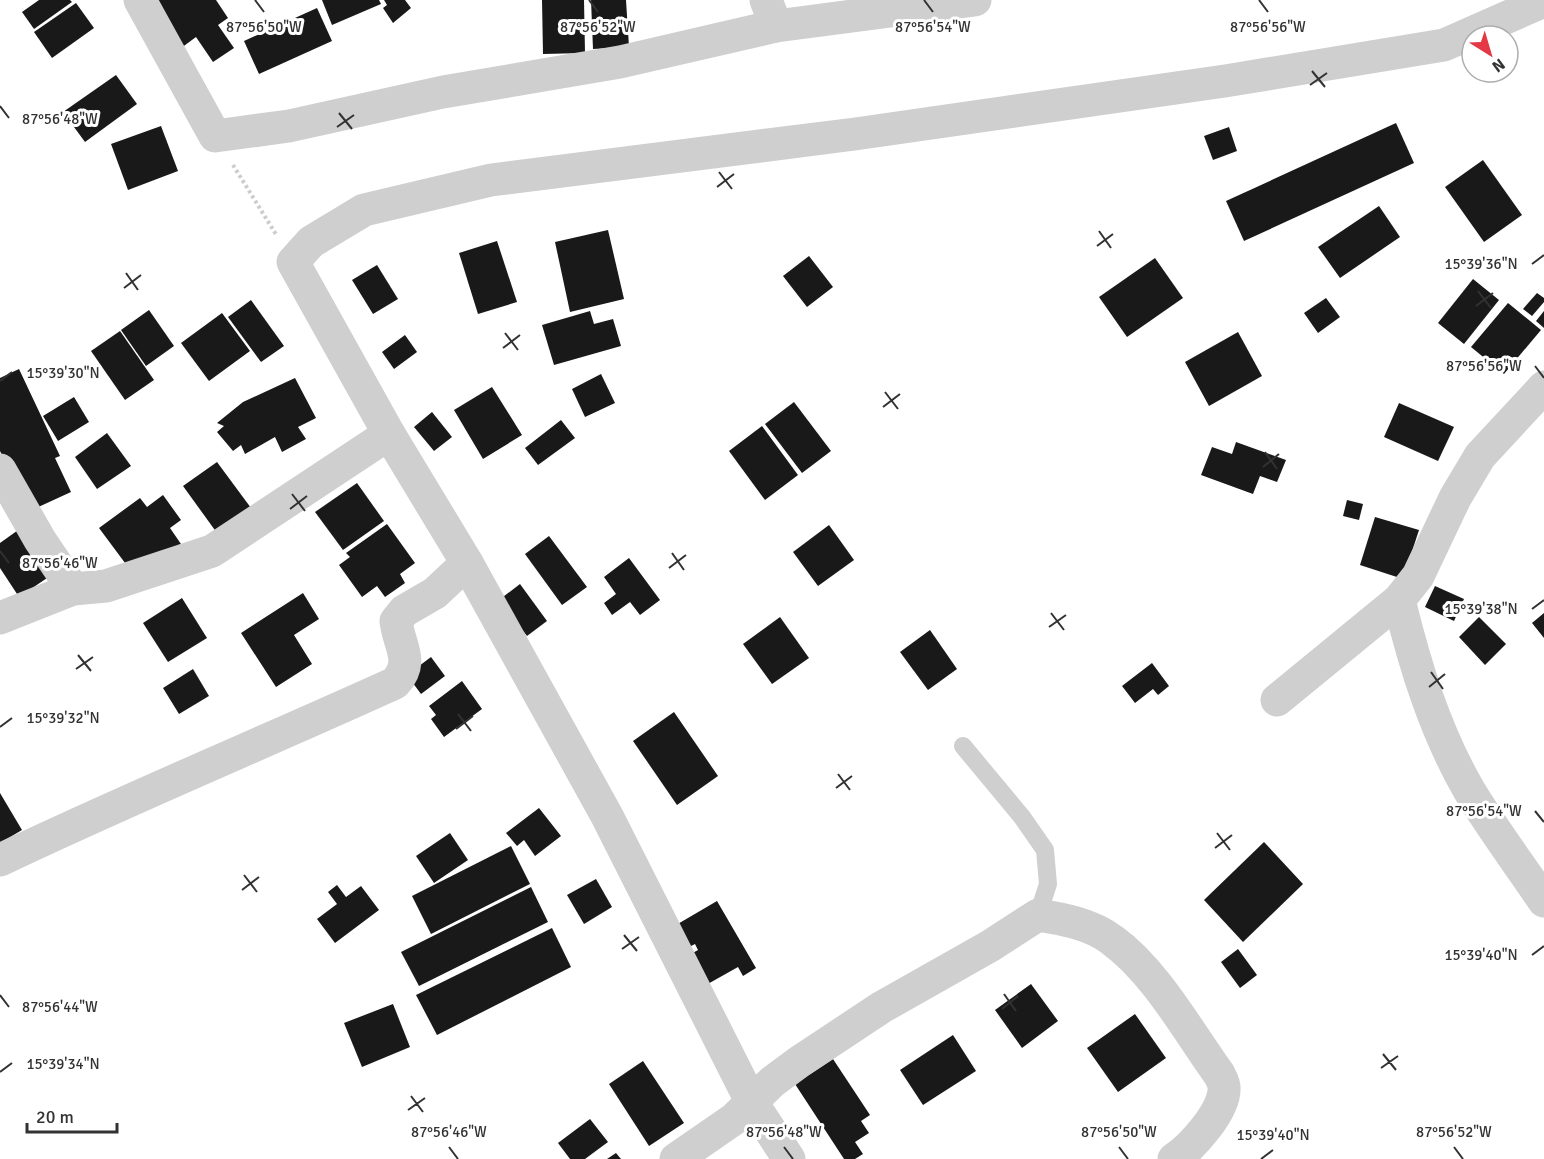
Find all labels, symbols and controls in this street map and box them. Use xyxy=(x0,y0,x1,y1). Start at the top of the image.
text: 87°56'50"W xyxy=(226,18,302,36)
text: 87°56'52"W xyxy=(560,18,636,36)
text: 87°56'54"W xyxy=(895,18,971,36)
text: 87°56'56"W xyxy=(1230,18,1306,36)
north arrow xyxy=(1460,24,1520,84)
text: N xyxy=(1488,54,1509,77)
text: 87°56'48"W xyxy=(22,110,98,128)
text: 15°39'36"N xyxy=(1444,255,1518,273)
text: 87°56'56"W xyxy=(1446,357,1522,375)
text: 15°39'30"N xyxy=(26,364,100,382)
text: 87°56'46"W xyxy=(22,554,98,572)
text: 15°39'38"N xyxy=(1444,600,1518,618)
text: 15°39'32"N xyxy=(26,709,100,727)
text: 87°56'54"W xyxy=(1446,802,1522,820)
text: 15°39'40"N xyxy=(1444,946,1518,964)
text: 87°56'44"W xyxy=(22,998,98,1016)
text: 15°39'34"N xyxy=(26,1055,100,1073)
scale bar xyxy=(27,1096,117,1134)
text: 20 m xyxy=(36,1106,74,1128)
text: 87°56'46"W xyxy=(411,1123,487,1141)
text: 87°56'48"W xyxy=(746,1123,822,1141)
text: 87°56'50"W xyxy=(1081,1123,1157,1141)
text: 87°56'52"W xyxy=(1416,1123,1492,1141)
text: 15°39'40"N xyxy=(1236,1126,1310,1144)

